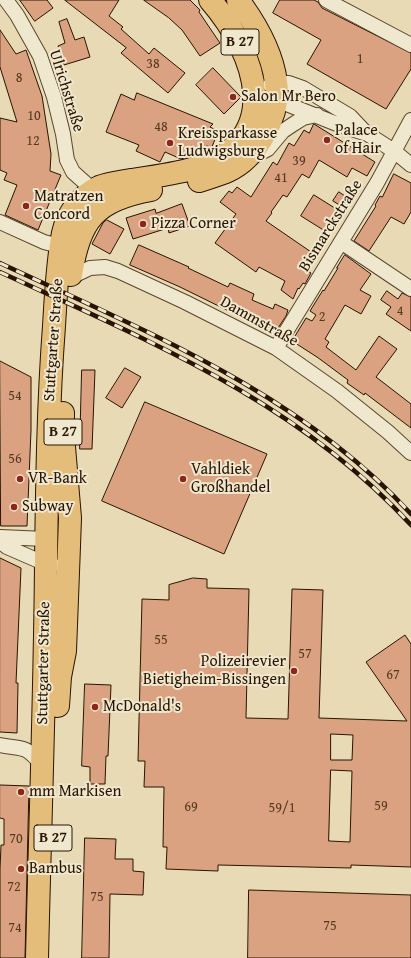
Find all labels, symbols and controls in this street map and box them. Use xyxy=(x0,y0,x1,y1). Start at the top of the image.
road number: B 27 xyxy=(221,29,259,55)
street label: Ulrichstraße xyxy=(44,48,88,134)
house number: 1 xyxy=(357,51,363,67)
house number: 38 xyxy=(146,56,160,72)
house number: 8 xyxy=(16,70,22,86)
place label: Salon Mr Bero xyxy=(241,87,336,107)
marker: Salon Mr Bero xyxy=(228,92,238,102)
house number: 10 xyxy=(27,108,41,124)
house number: 48 xyxy=(154,119,168,135)
place label: Palace of Hair xyxy=(335,121,381,159)
place label: Kreissparkasse Ludwigsburg xyxy=(178,124,277,162)
house number: 12 xyxy=(26,133,40,149)
marker: Palace of Hair xyxy=(322,135,332,145)
marker: Kreissparkasse Ludwigsburg xyxy=(165,138,175,148)
house number: 39 xyxy=(292,153,306,169)
house number: 41 xyxy=(274,170,288,186)
street label: Bismarckstraße xyxy=(295,176,367,276)
place label: Matratzen Concord xyxy=(34,187,103,225)
marker: Matratzen Concord xyxy=(21,201,31,211)
place label: Pizza Corner xyxy=(151,214,236,234)
marker: Pizza Corner xyxy=(138,219,148,229)
street label: Stuttgarter Straße xyxy=(40,278,68,402)
street label: Dammstraße xyxy=(217,293,301,351)
house number: 4 xyxy=(397,303,403,319)
house number: 2 xyxy=(319,309,325,325)
house number: 54 xyxy=(8,388,22,404)
road number: B 27 xyxy=(44,419,82,445)
house number: 56 xyxy=(8,451,22,467)
place label: Vahldiek Großhandel xyxy=(191,460,270,498)
place label: VR-Bank xyxy=(28,469,87,489)
marker: VR-Bank xyxy=(15,474,25,484)
marker: Vahldiek Großhandel xyxy=(178,474,188,484)
place label: Subway xyxy=(22,497,73,517)
marker: Subway xyxy=(9,502,19,512)
street label: Stuttgarter Straße xyxy=(33,601,55,725)
house number: 55 xyxy=(154,632,168,648)
house number: 57 xyxy=(298,646,312,662)
place label: Polizeirevier Bietigheim-Bissingen xyxy=(143,652,286,690)
marker: Polizeirevier Bietigheim-Bissingen xyxy=(289,666,299,676)
house number: 67 xyxy=(386,667,400,683)
place label: McDonald's xyxy=(103,697,181,717)
marker: McDonald's xyxy=(90,702,100,712)
place label: mm Markisen xyxy=(29,782,121,802)
marker: mm Markisen xyxy=(16,787,26,797)
house number: 59 xyxy=(374,798,388,814)
house number: 69 xyxy=(184,799,198,815)
house number: 59/1 xyxy=(269,800,295,816)
road number: B 27 xyxy=(34,825,72,851)
house number: 70 xyxy=(9,831,23,847)
place label: Bambus xyxy=(29,859,82,879)
marker: Bambus xyxy=(16,864,26,874)
house number: 72 xyxy=(7,879,21,895)
house number: 75 xyxy=(90,889,104,905)
house number: 75 xyxy=(323,918,337,934)
house number: 74 xyxy=(8,920,22,936)

